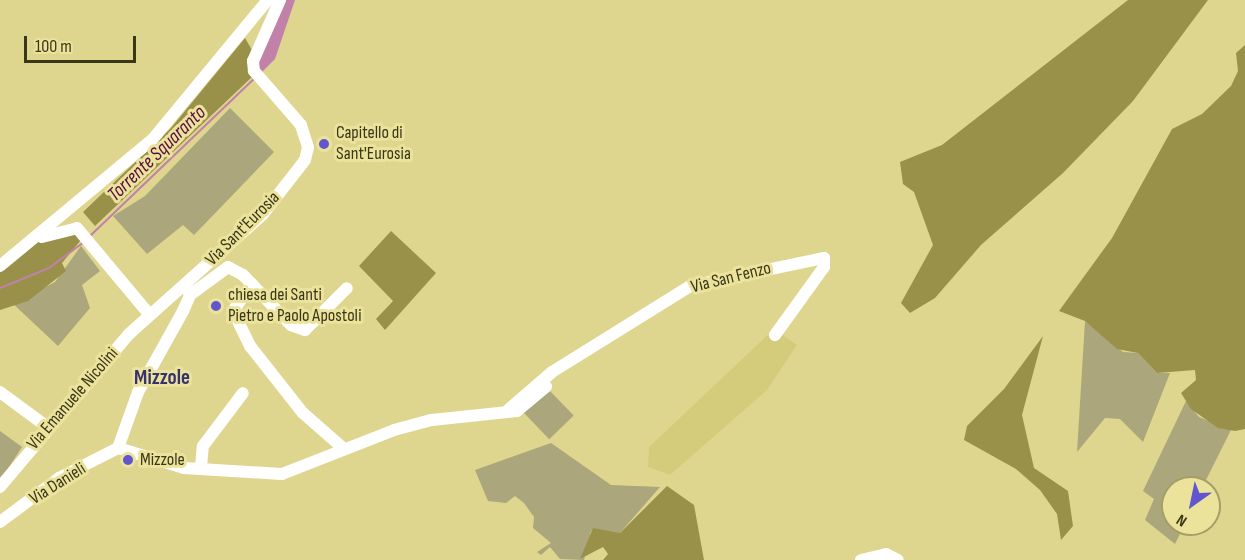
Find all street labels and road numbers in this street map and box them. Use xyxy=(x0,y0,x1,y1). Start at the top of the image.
street label: Via Sant'Eurosia xyxy=(201,187,285,271)
street label: Via San Fenzo xyxy=(689,258,773,298)
street label: Via Emanuele Nicolini xyxy=(23,343,123,455)
street label: Via Danieli xyxy=(26,458,90,510)

